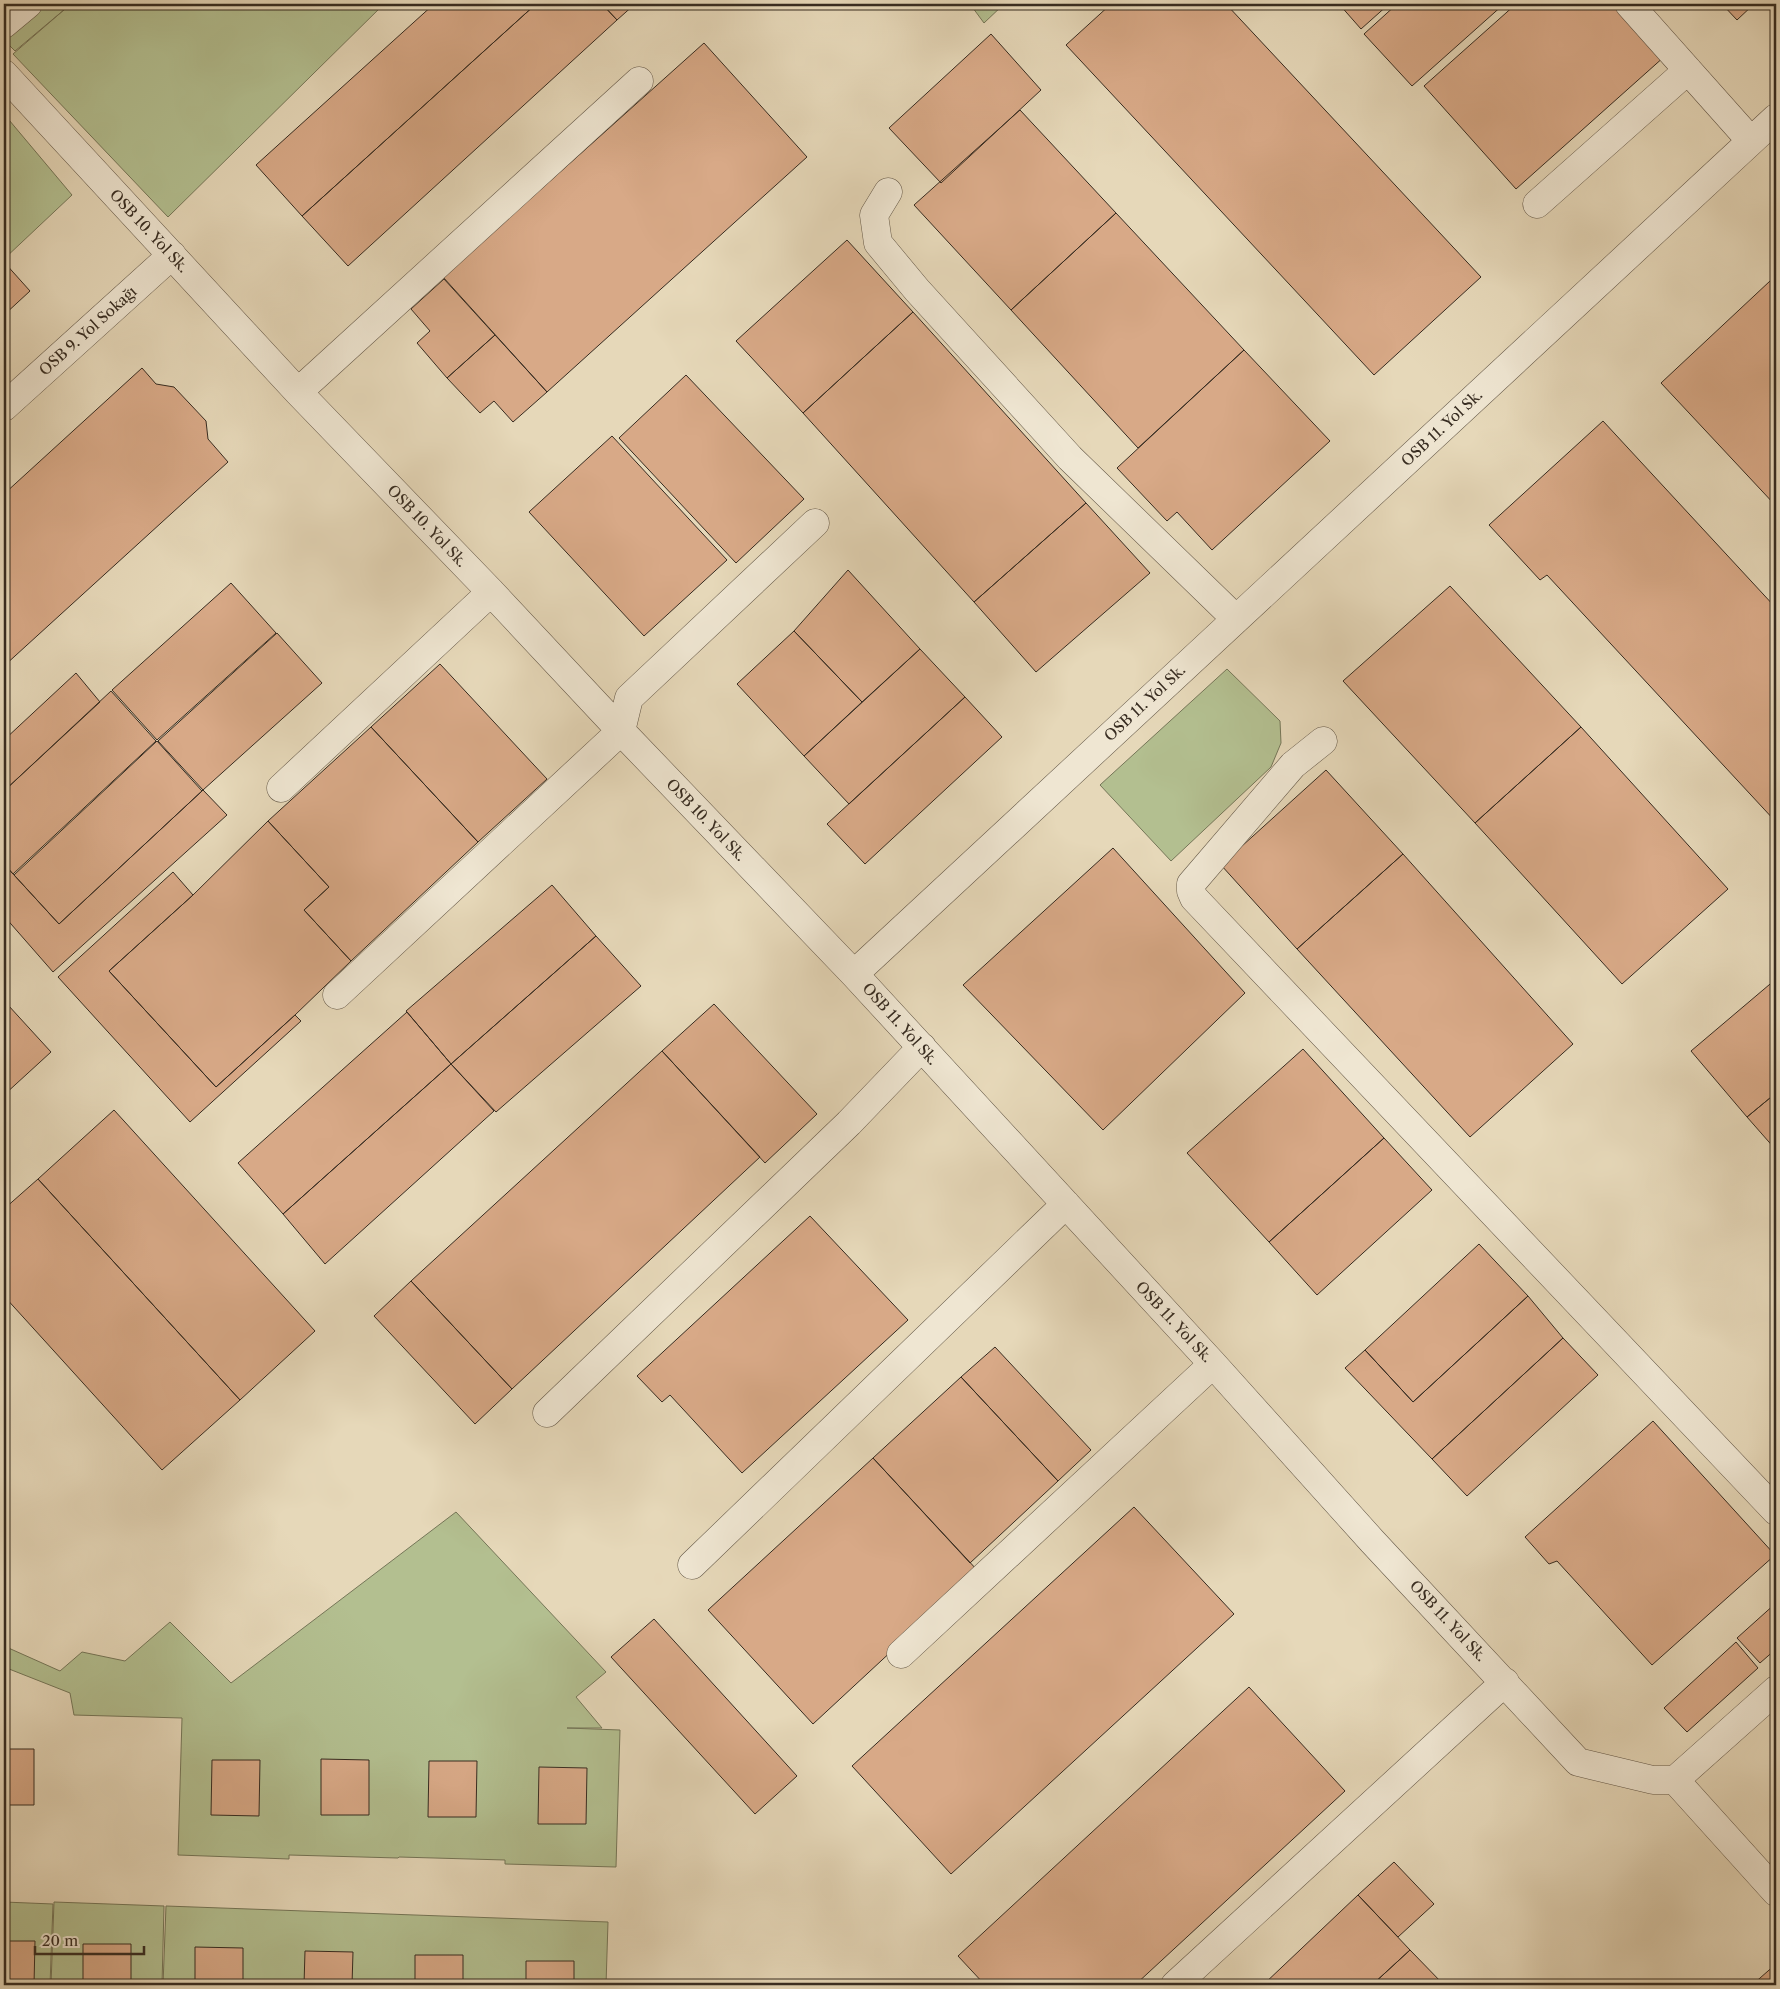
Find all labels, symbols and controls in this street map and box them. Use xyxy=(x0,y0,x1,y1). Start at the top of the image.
street label: OSB 10. Yol Sk. xyxy=(106,185,193,276)
street label: OSB 9. Yol Sokağı xyxy=(35,282,141,379)
street label: OSB 11. Yol Sk. xyxy=(1397,385,1486,470)
street label: OSB 10. Yol Sk. xyxy=(383,481,471,571)
street label: OSB 11. Yol Sk. xyxy=(1100,660,1189,745)
street label: OSB 10. Yol Sk. xyxy=(662,775,750,865)
street label: OSB 11. Yol Sk. xyxy=(858,979,942,1069)
street label: OSB 11. Yol Sk. xyxy=(1132,1277,1217,1366)
street label: OSB 11. Yol Sk. xyxy=(1406,1576,1491,1665)
scale bar xyxy=(35,1924,144,1956)
text: 20 m xyxy=(42,1931,78,1950)

